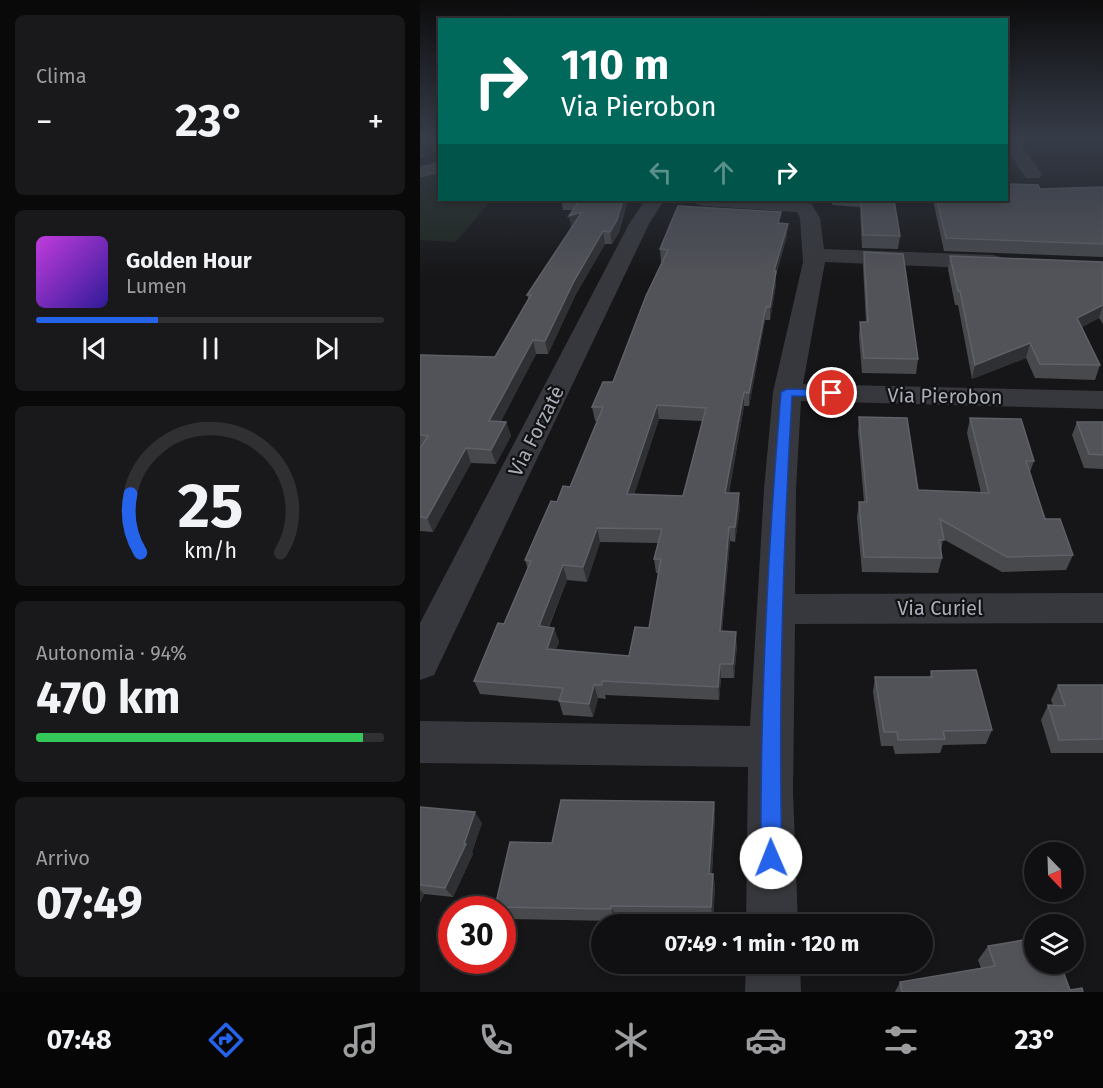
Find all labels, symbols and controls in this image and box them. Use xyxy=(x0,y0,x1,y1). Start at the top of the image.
text: 110 m xyxy=(561,40,669,90)
icon: right xyxy=(462,42,540,120)
text: Clima xyxy=(36,64,87,88)
text: Via Pierobon xyxy=(561,91,717,123)
text: 23° xyxy=(175,94,245,148)
text: − xyxy=(36,102,53,142)
text: + xyxy=(368,102,384,142)
icon: left xyxy=(644,156,677,189)
icon: ahead xyxy=(707,156,740,189)
icon: right xyxy=(770,156,803,189)
text: Golden Hour xyxy=(126,247,252,274)
text: Lumen xyxy=(126,274,187,298)
icon: previous xyxy=(78,332,111,365)
icon: pause xyxy=(194,332,227,365)
icon: next xyxy=(310,332,343,365)
pin xyxy=(806,367,857,418)
icon: arrive xyxy=(815,376,848,409)
street label: Via Forzatè xyxy=(503,382,569,480)
street label: Via Pierobon xyxy=(887,383,1003,409)
text: 25 xyxy=(177,469,243,544)
text: km/h xyxy=(183,538,237,564)
street label: Via Curiel xyxy=(897,596,983,620)
text: Autonomia · 94% xyxy=(36,641,187,665)
text: 470 km xyxy=(36,671,181,725)
position arrow xyxy=(739,826,803,890)
north arrow xyxy=(1024,842,1084,902)
map controls xyxy=(1024,842,1084,974)
text: Arrivo xyxy=(36,846,90,870)
text: 07:49 xyxy=(36,876,143,930)
speed limit sign: 30 xyxy=(438,896,516,974)
button: layers xyxy=(1024,914,1084,974)
text: 07:49 · 1 min · 120 m xyxy=(665,930,859,957)
icon: directions xyxy=(205,1019,247,1061)
icon: music xyxy=(340,1019,382,1061)
icon: phone xyxy=(475,1019,517,1061)
icon: climate xyxy=(610,1019,652,1061)
icon: car xyxy=(745,1019,787,1061)
icon: filters xyxy=(880,1019,922,1061)
text: 07:48 xyxy=(46,1024,112,1056)
text: 23° xyxy=(1015,1024,1057,1056)

